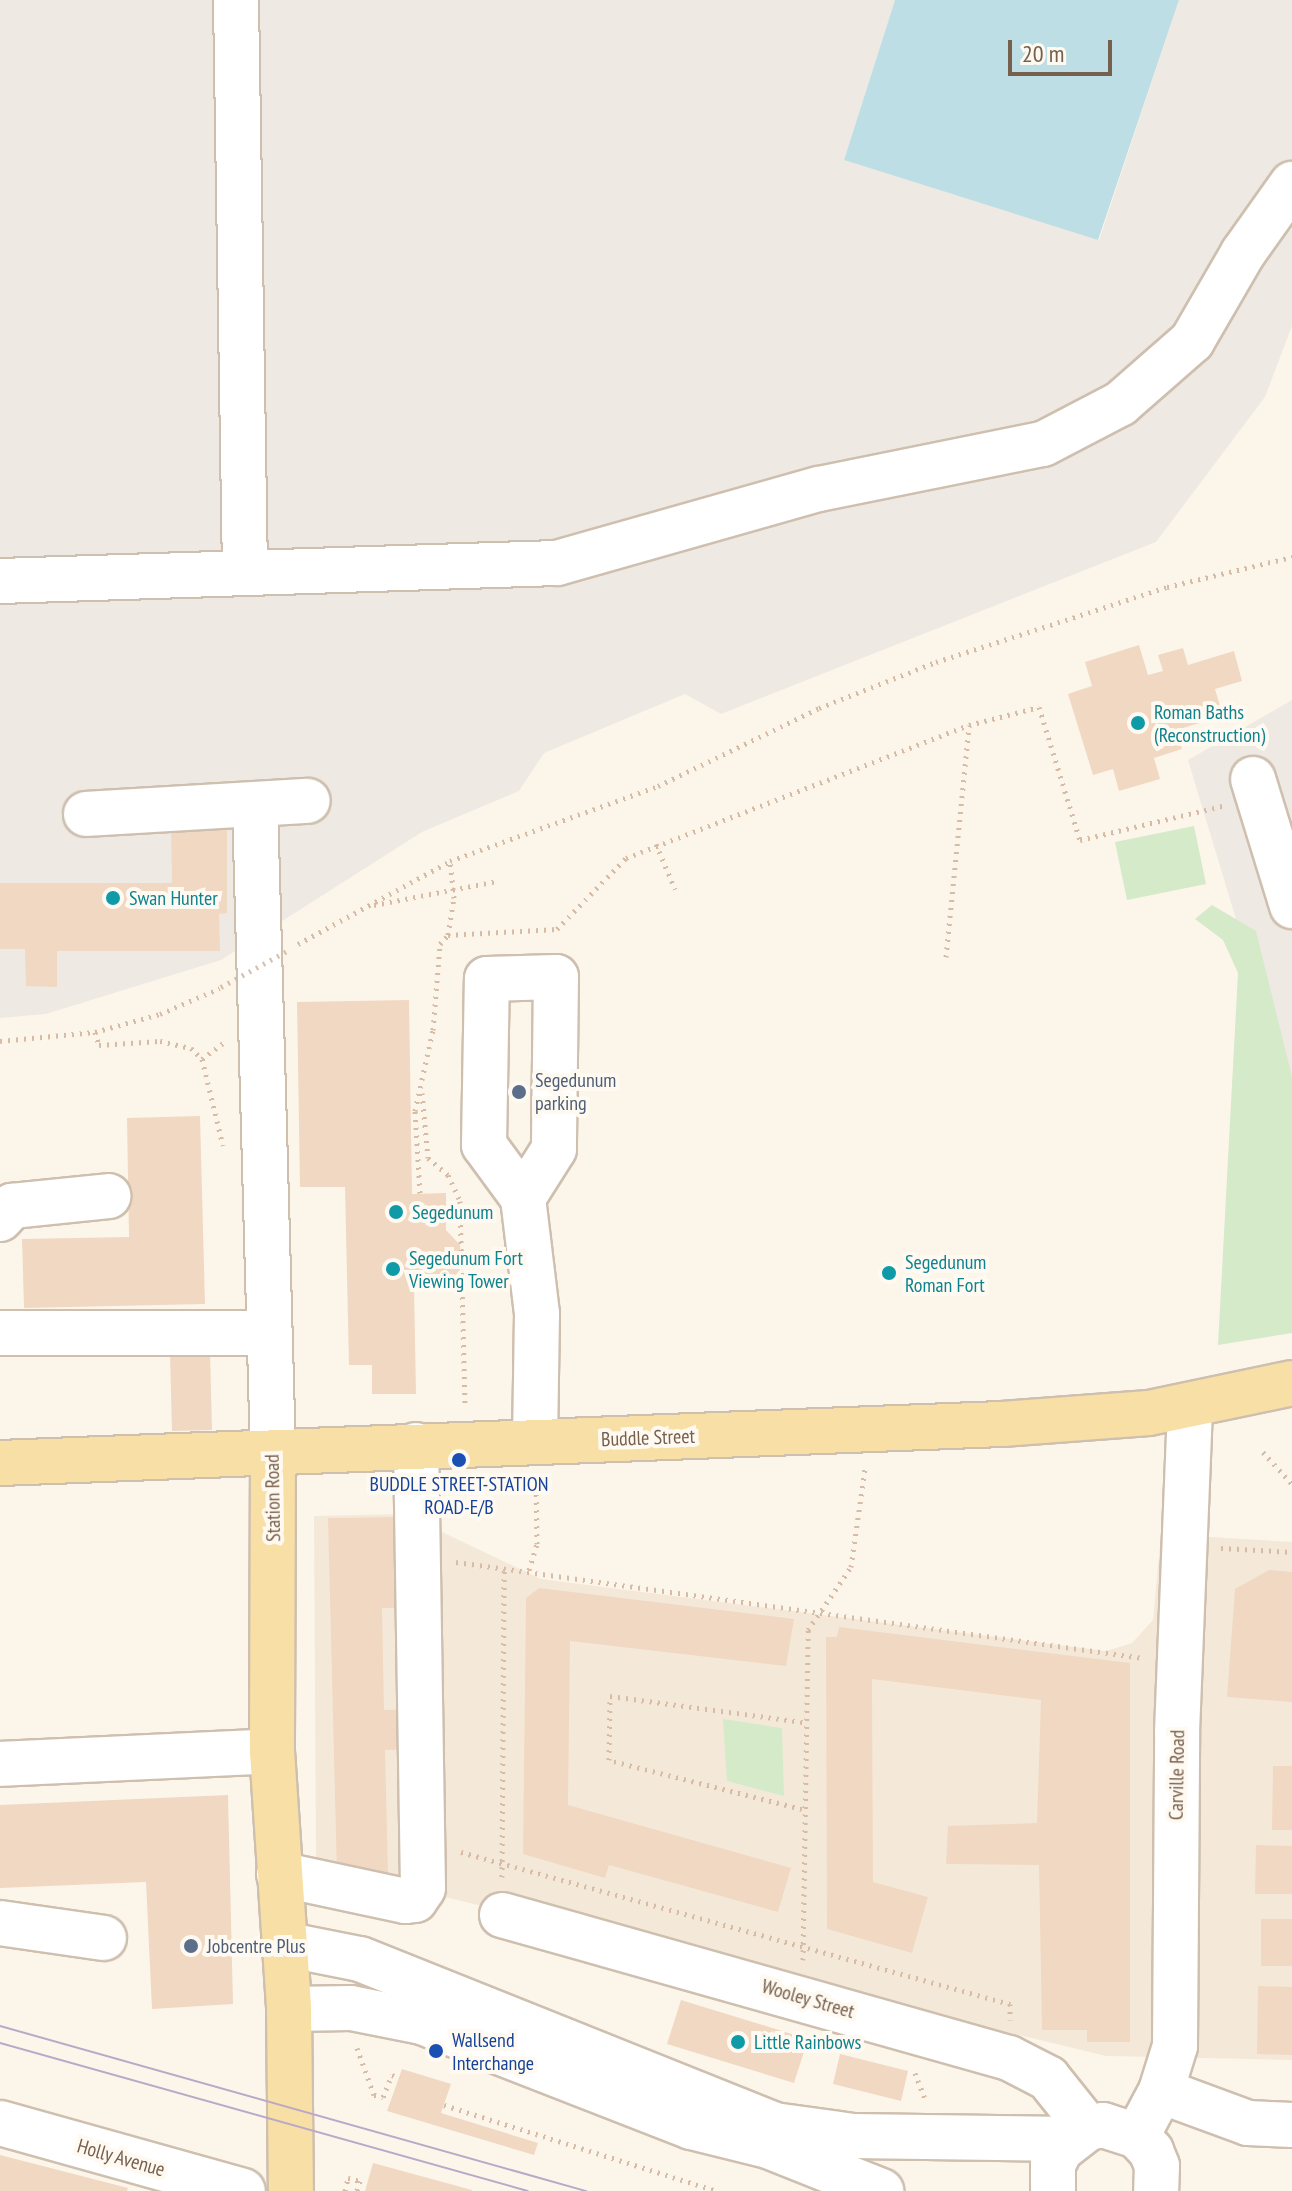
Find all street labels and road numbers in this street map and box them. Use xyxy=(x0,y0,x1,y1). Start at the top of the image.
street label: Buddle Street xyxy=(601,1424,695,1452)
street label: Station Road xyxy=(260,1454,286,1542)
street label: Carville Road xyxy=(1164,1730,1190,1820)
street label: Wooley Street xyxy=(759,1974,857,2024)
street label: Holly Avenue xyxy=(74,2134,168,2182)

